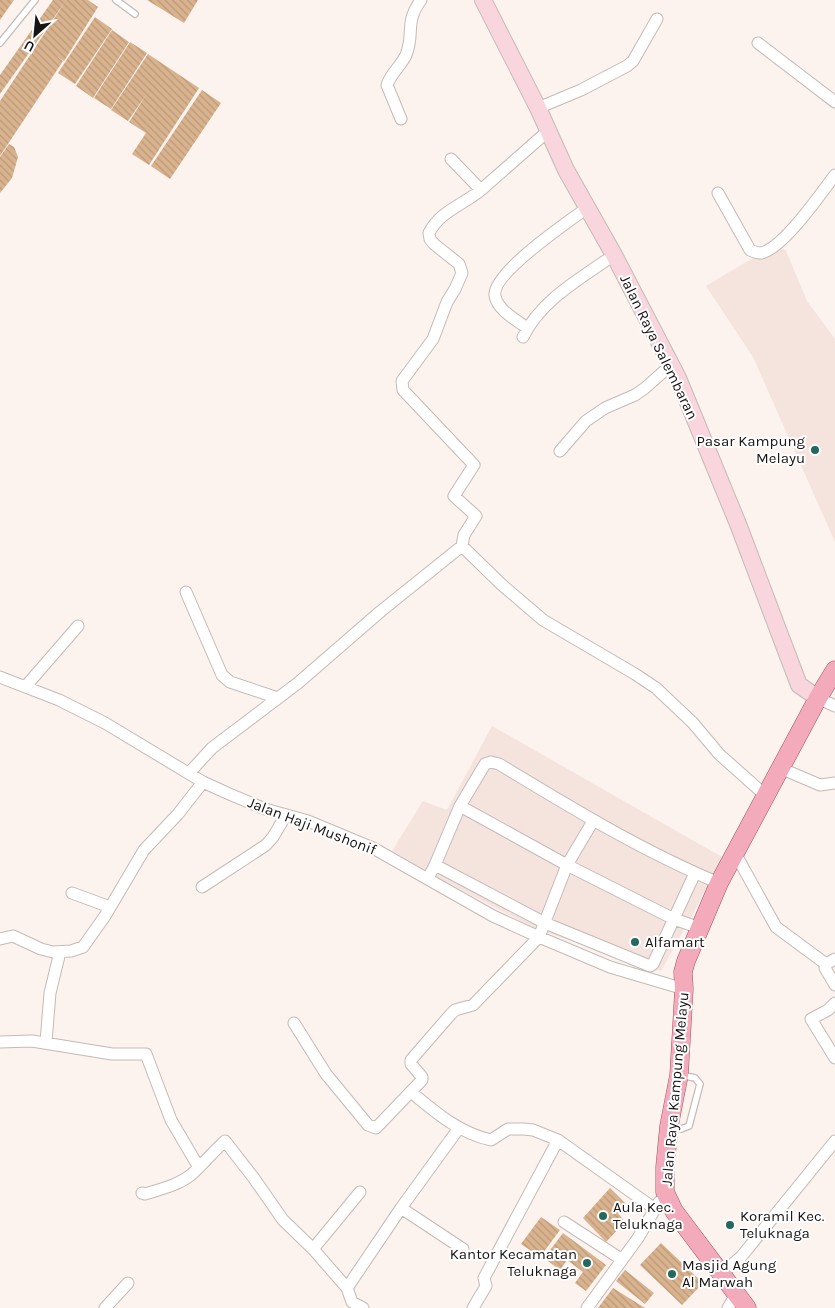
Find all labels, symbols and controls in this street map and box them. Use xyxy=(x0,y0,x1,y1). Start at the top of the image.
north arrow xyxy=(10,10,60,60)
text: U xyxy=(21,36,37,56)
street label: Jalan Raya Salembaran xyxy=(616,272,702,422)
place label: Pasar Kampung Melayu xyxy=(697,432,806,467)
marker: Pasar Kampung Melayu xyxy=(809,444,821,456)
street label: Jalan Haji Mushonif xyxy=(245,793,380,859)
place label: Alfamart xyxy=(645,933,705,951)
marker: Alfamart xyxy=(629,936,641,948)
street label: Jalan Raya Kampung Melayu xyxy=(658,991,692,1187)
place label: Aula Kec. Teluknaga xyxy=(613,1198,683,1233)
place label: Koramil Kec. Teluknaga xyxy=(740,1207,825,1242)
marker: Aula Kec. Teluknaga xyxy=(597,1210,609,1222)
marker: Koramil Kec. Teluknaga xyxy=(724,1219,736,1231)
place label: Kantor Kecamatan Teluknaga xyxy=(450,1245,577,1280)
place label: Masjid Agung Al Marwah xyxy=(682,1256,777,1291)
marker: Kantor Kecamatan Teluknaga xyxy=(581,1257,593,1269)
marker: Masjid Agung Al Marwah xyxy=(666,1268,678,1280)

